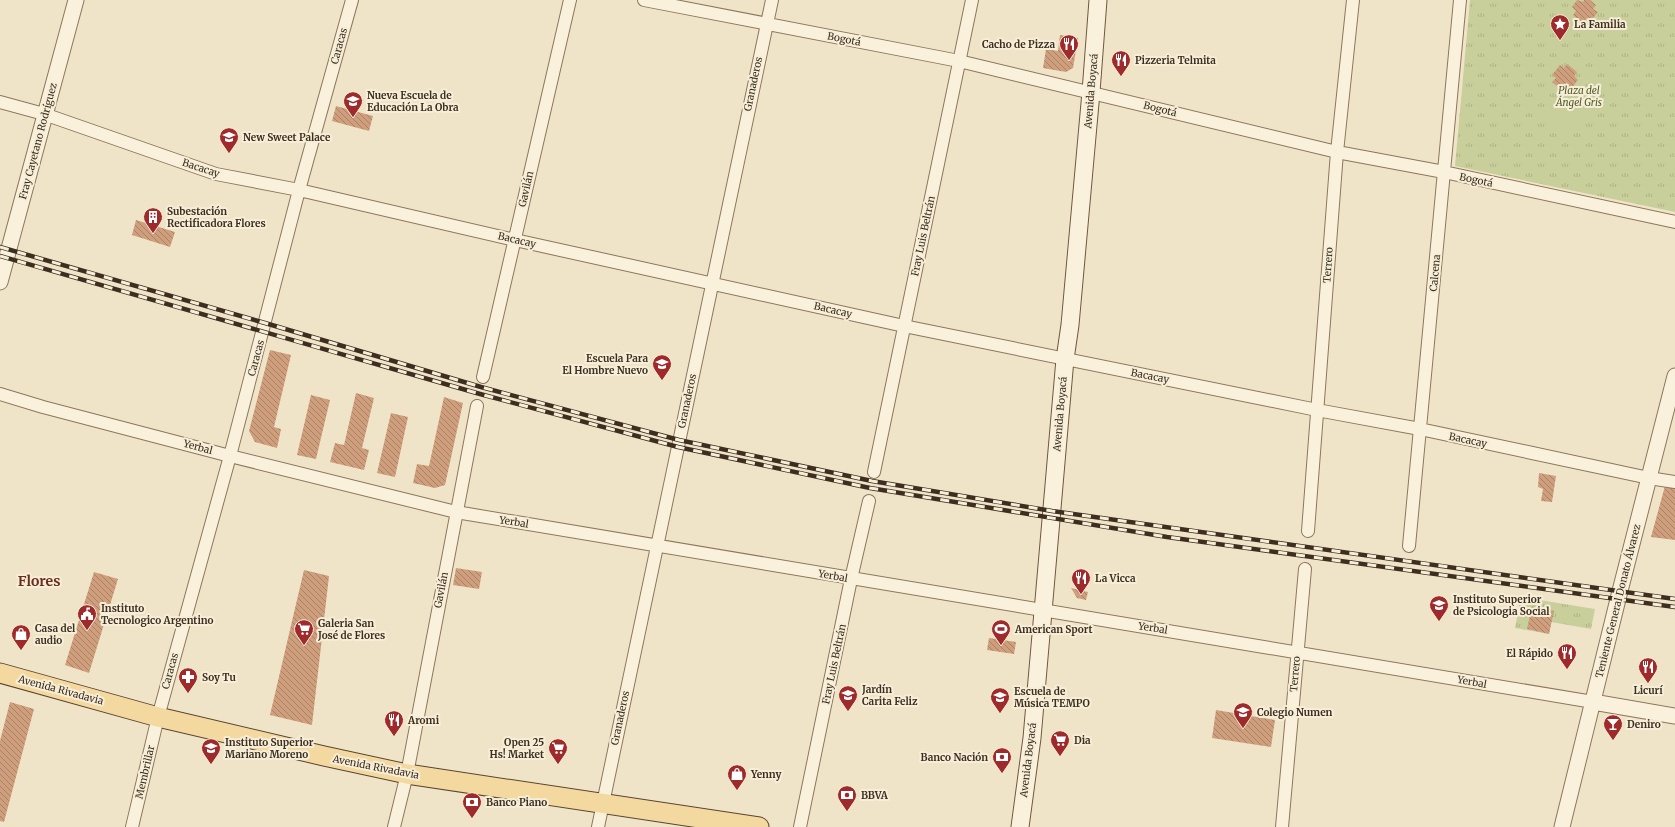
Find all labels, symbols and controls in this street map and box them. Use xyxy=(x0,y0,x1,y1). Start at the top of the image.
place icon: La Familia xyxy=(1549,13,1571,41)
place label: La Familia xyxy=(1574,18,1626,31)
street label: Caracas xyxy=(328,26,350,66)
street label: Bogotá xyxy=(826,29,863,49)
restaurant icon: Cacho de Pizza xyxy=(1058,33,1080,61)
place label: Cacho de Pizza xyxy=(982,38,1055,51)
restaurant icon: Pizzeria Telmita xyxy=(1110,49,1132,77)
street label: Avenida Boyacá xyxy=(1081,52,1101,130)
place label: Pizzeria Telmita xyxy=(1135,54,1216,67)
street label: Granaderos xyxy=(741,56,765,112)
street label: Fray Cayetano Rodríguez xyxy=(16,81,60,201)
park label: Plaza del Ángel Gris xyxy=(1555,84,1602,109)
place label: Nueva Escuela de Educación La Obra xyxy=(367,89,459,114)
school or university icon: Nueva Escuela de Educación La Obra xyxy=(342,90,364,118)
street label: Bogotá xyxy=(1142,99,1179,120)
school or university icon: New Sweet Palace xyxy=(218,126,240,154)
place label: New Sweet Palace xyxy=(243,131,331,144)
street label: Bacacay xyxy=(181,156,222,180)
street label: Gavilán xyxy=(516,169,537,208)
street label: Bogotá xyxy=(1458,170,1495,190)
street label: Fray Luis Beltrán xyxy=(908,194,938,277)
place label: Subestación Rectificadora Flores xyxy=(167,205,266,230)
building icon: Subestación Rectificadora Flores xyxy=(142,206,164,234)
street label: Bacacay xyxy=(497,229,538,251)
street label: Terrero xyxy=(1320,246,1336,283)
street label: Calcena xyxy=(1427,253,1443,292)
street label: Bacacay xyxy=(813,299,854,321)
street label: Caracas xyxy=(245,338,267,378)
place label: Escuela Para El Hombre Nuevo xyxy=(562,352,648,377)
school or university icon: Escuela Para El Hombre Nuevo xyxy=(651,353,673,381)
street label: Bacacay xyxy=(1130,366,1170,386)
street label: Granaderos xyxy=(675,373,699,429)
street label: Avenida Boyacá xyxy=(1050,375,1070,453)
street label: Bacacay xyxy=(1448,430,1489,450)
street label: Yerbal xyxy=(181,437,214,457)
street label: Yerbal xyxy=(497,513,530,531)
street label: Teniente General Donato Álvarez xyxy=(1592,522,1644,679)
street label: Yerbal xyxy=(816,567,849,585)
restaurant icon: La Vicca xyxy=(1070,567,1092,595)
street label: Gavilán xyxy=(431,571,451,609)
district label: Flores xyxy=(18,572,60,590)
place label: La Vicca xyxy=(1095,572,1136,585)
place label: Instituto Superior de Psicologia Social xyxy=(1453,593,1550,618)
school or university icon: Instituto Superior de Psicologia Social xyxy=(1428,594,1450,622)
place label: Instituto Tecnologico Argentino xyxy=(101,602,214,627)
public building icon: Instituto Tecnologico Argentino xyxy=(76,603,98,631)
place label: Galeria San José de Flores xyxy=(317,617,385,642)
supermarket icon: Galeria San José de Flores xyxy=(293,618,315,646)
sports icon: American Sport xyxy=(990,618,1012,646)
street label: Yerbal xyxy=(1136,619,1169,637)
place label: Casa del audio xyxy=(35,622,76,647)
street label: Fray Luis Beltrán xyxy=(819,622,849,705)
shop icon: Casa del audio xyxy=(10,623,32,651)
place label: American Sport xyxy=(1014,623,1092,636)
restaurant icon: El Rápido xyxy=(1556,642,1578,670)
place label: El Rápido xyxy=(1506,647,1553,660)
street label: Caracas xyxy=(159,651,181,691)
street label: Terrero xyxy=(1287,655,1303,692)
restaurant icon: Licurí xyxy=(1637,656,1659,684)
pharmacy icon: Soy Tu xyxy=(177,666,199,694)
place label: Soy Tu xyxy=(202,671,237,684)
street label: Avenida Rivadavia xyxy=(16,672,106,708)
street label: Yerbal xyxy=(1455,673,1488,691)
place label: Jardín Carita Feliz xyxy=(861,683,918,708)
school or university icon: Jardín Carita Feliz xyxy=(837,684,859,712)
place label: Licurí xyxy=(1633,684,1663,697)
place label: Escuela de Música TEMPO xyxy=(1014,685,1090,710)
school or university icon: Escuela de Música TEMPO xyxy=(989,686,1011,714)
street label: Granaderos xyxy=(608,690,632,746)
school or university icon: Colegio Numen xyxy=(1232,701,1254,729)
place label: Colegio Numen xyxy=(1257,706,1333,719)
restaurant icon: Aromi xyxy=(383,709,405,737)
bar icon: Deniro xyxy=(1602,713,1624,741)
place label: Aromi xyxy=(407,714,440,727)
place label: Deniro xyxy=(1627,718,1661,731)
street label: Avenida Boyacá xyxy=(1017,721,1039,799)
supermarket icon: Dia xyxy=(1049,729,1071,757)
place label: Dia xyxy=(1074,734,1091,747)
place label: Instituto Superior Mariano Moreno xyxy=(225,736,314,761)
place label: Open 25 Hs! Market xyxy=(490,736,544,761)
school or university icon: Instituto Superior Mariano Moreno xyxy=(200,737,222,765)
supermarket icon: Open 25 Hs! Market xyxy=(547,737,569,765)
street label: Membrillar xyxy=(133,743,158,800)
bank icon: Banco Nación xyxy=(991,746,1013,774)
place label: Banco Nación xyxy=(920,751,988,764)
street label: Avenida Rivadavia xyxy=(331,752,421,782)
shop icon: Yenny xyxy=(726,763,748,791)
place label: Yenny xyxy=(750,768,781,781)
bank icon: BBVA xyxy=(836,784,858,812)
place label: BBVA xyxy=(861,789,889,802)
bank icon: Banco Piano xyxy=(461,791,483,819)
place label: Banco Piano xyxy=(486,796,547,809)

